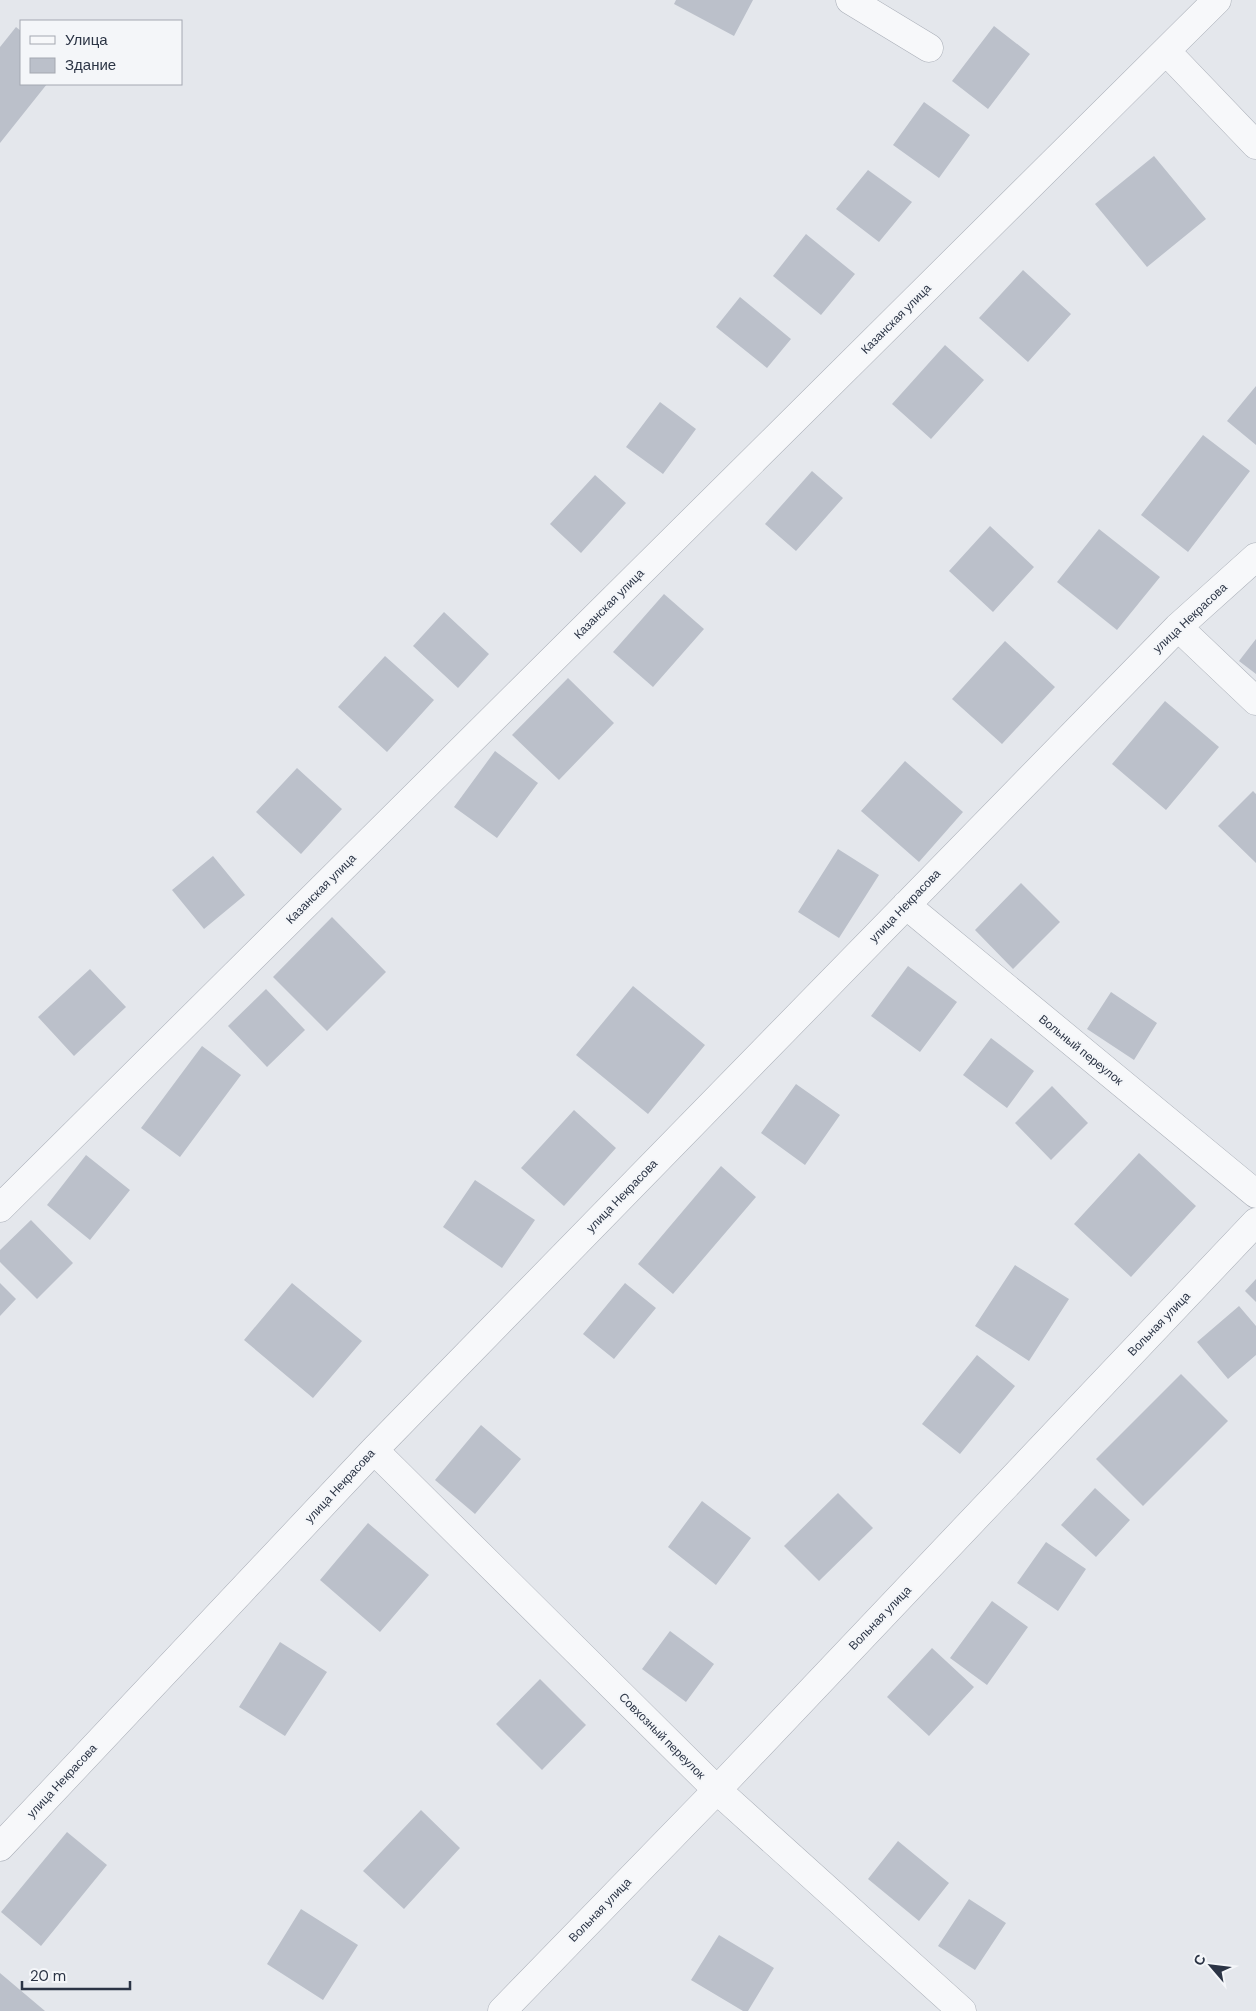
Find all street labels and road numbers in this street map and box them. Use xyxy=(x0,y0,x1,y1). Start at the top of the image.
street label: Казанская улица xyxy=(857,280,935,358)
street label: Казанская улица xyxy=(570,565,648,643)
street label: улица Некрасова xyxy=(1149,579,1231,657)
street label: Казанская улица xyxy=(282,850,360,928)
street label: улица Некрасова xyxy=(866,866,944,946)
street label: Вольный переулок xyxy=(1036,1011,1127,1089)
street label: улица Некрасова xyxy=(583,1156,661,1236)
street label: Вольная улица xyxy=(1124,1288,1194,1360)
street label: улица Некрасова xyxy=(301,1445,379,1527)
street label: Вольная улица xyxy=(845,1582,915,1654)
street label: Совхозный переулок xyxy=(615,1689,709,1783)
street label: улица Некрасова xyxy=(23,1740,101,1822)
street label: Вольная улица xyxy=(565,1874,635,1946)

